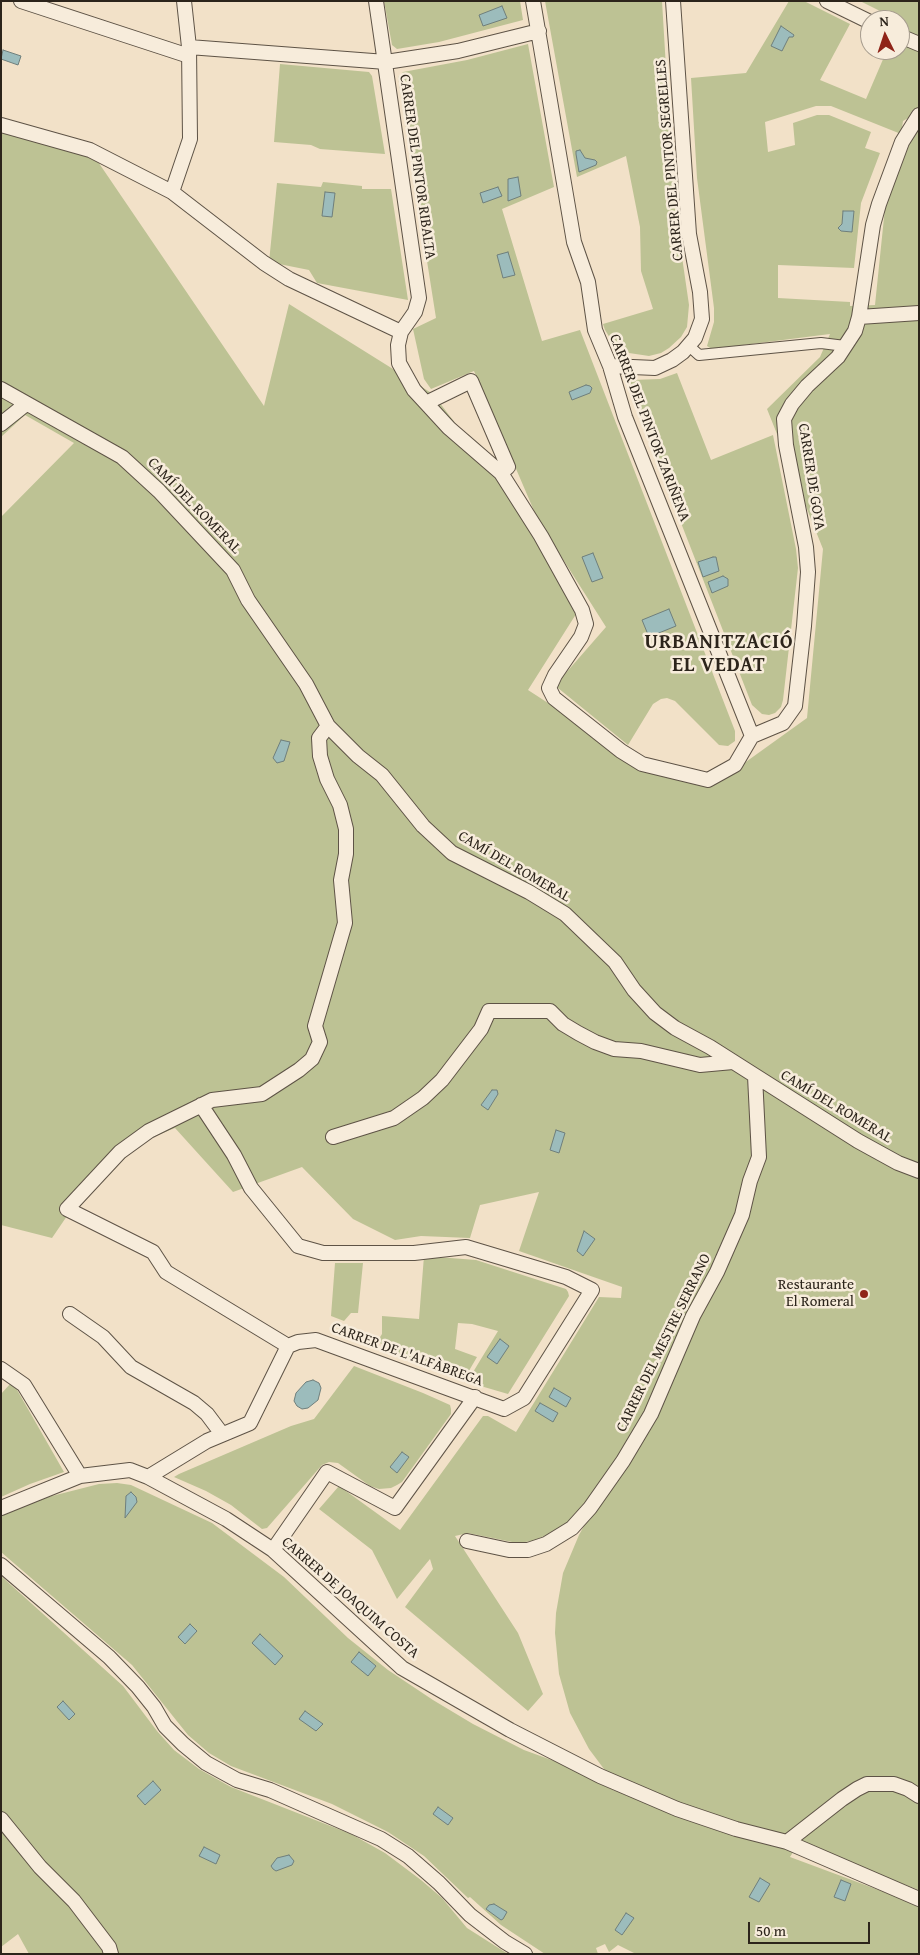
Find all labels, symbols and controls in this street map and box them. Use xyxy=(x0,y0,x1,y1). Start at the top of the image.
north arrow xyxy=(860,10,910,60)
text: N xyxy=(879,11,889,31)
street label: CARRER DEL PINTOR SEGRELLES xyxy=(652,58,688,262)
street label: CARRER DEL PINTOR RIBALTA xyxy=(395,73,439,261)
street label: CARRER DEL PINTOR ZARIÑENA xyxy=(605,332,693,524)
street label: CARRER DE GOYA xyxy=(794,422,828,532)
street label: CAMÍ DEL ROMERAL xyxy=(143,454,245,558)
district label: URBANITZACIÓ EL VEDAT xyxy=(643,631,795,678)
street label: CAMÍ DEL ROMERAL xyxy=(455,827,573,907)
street label: CAMÍ DEL ROMERAL xyxy=(777,1067,895,1147)
street label: CARRER DEL MESTRE SERRANO xyxy=(613,1251,715,1435)
place label: Restaurante El Romeral xyxy=(778,1276,854,1311)
marker: Restaurante El Romeral xyxy=(858,1288,870,1300)
street label: CARRER DE L'ALFÀBREGA xyxy=(329,1319,485,1391)
street label: CARRER DE JOAQUIM COSTA xyxy=(278,1533,422,1663)
scale bar xyxy=(750,1912,872,1944)
text: 50 m xyxy=(756,1920,786,1941)

